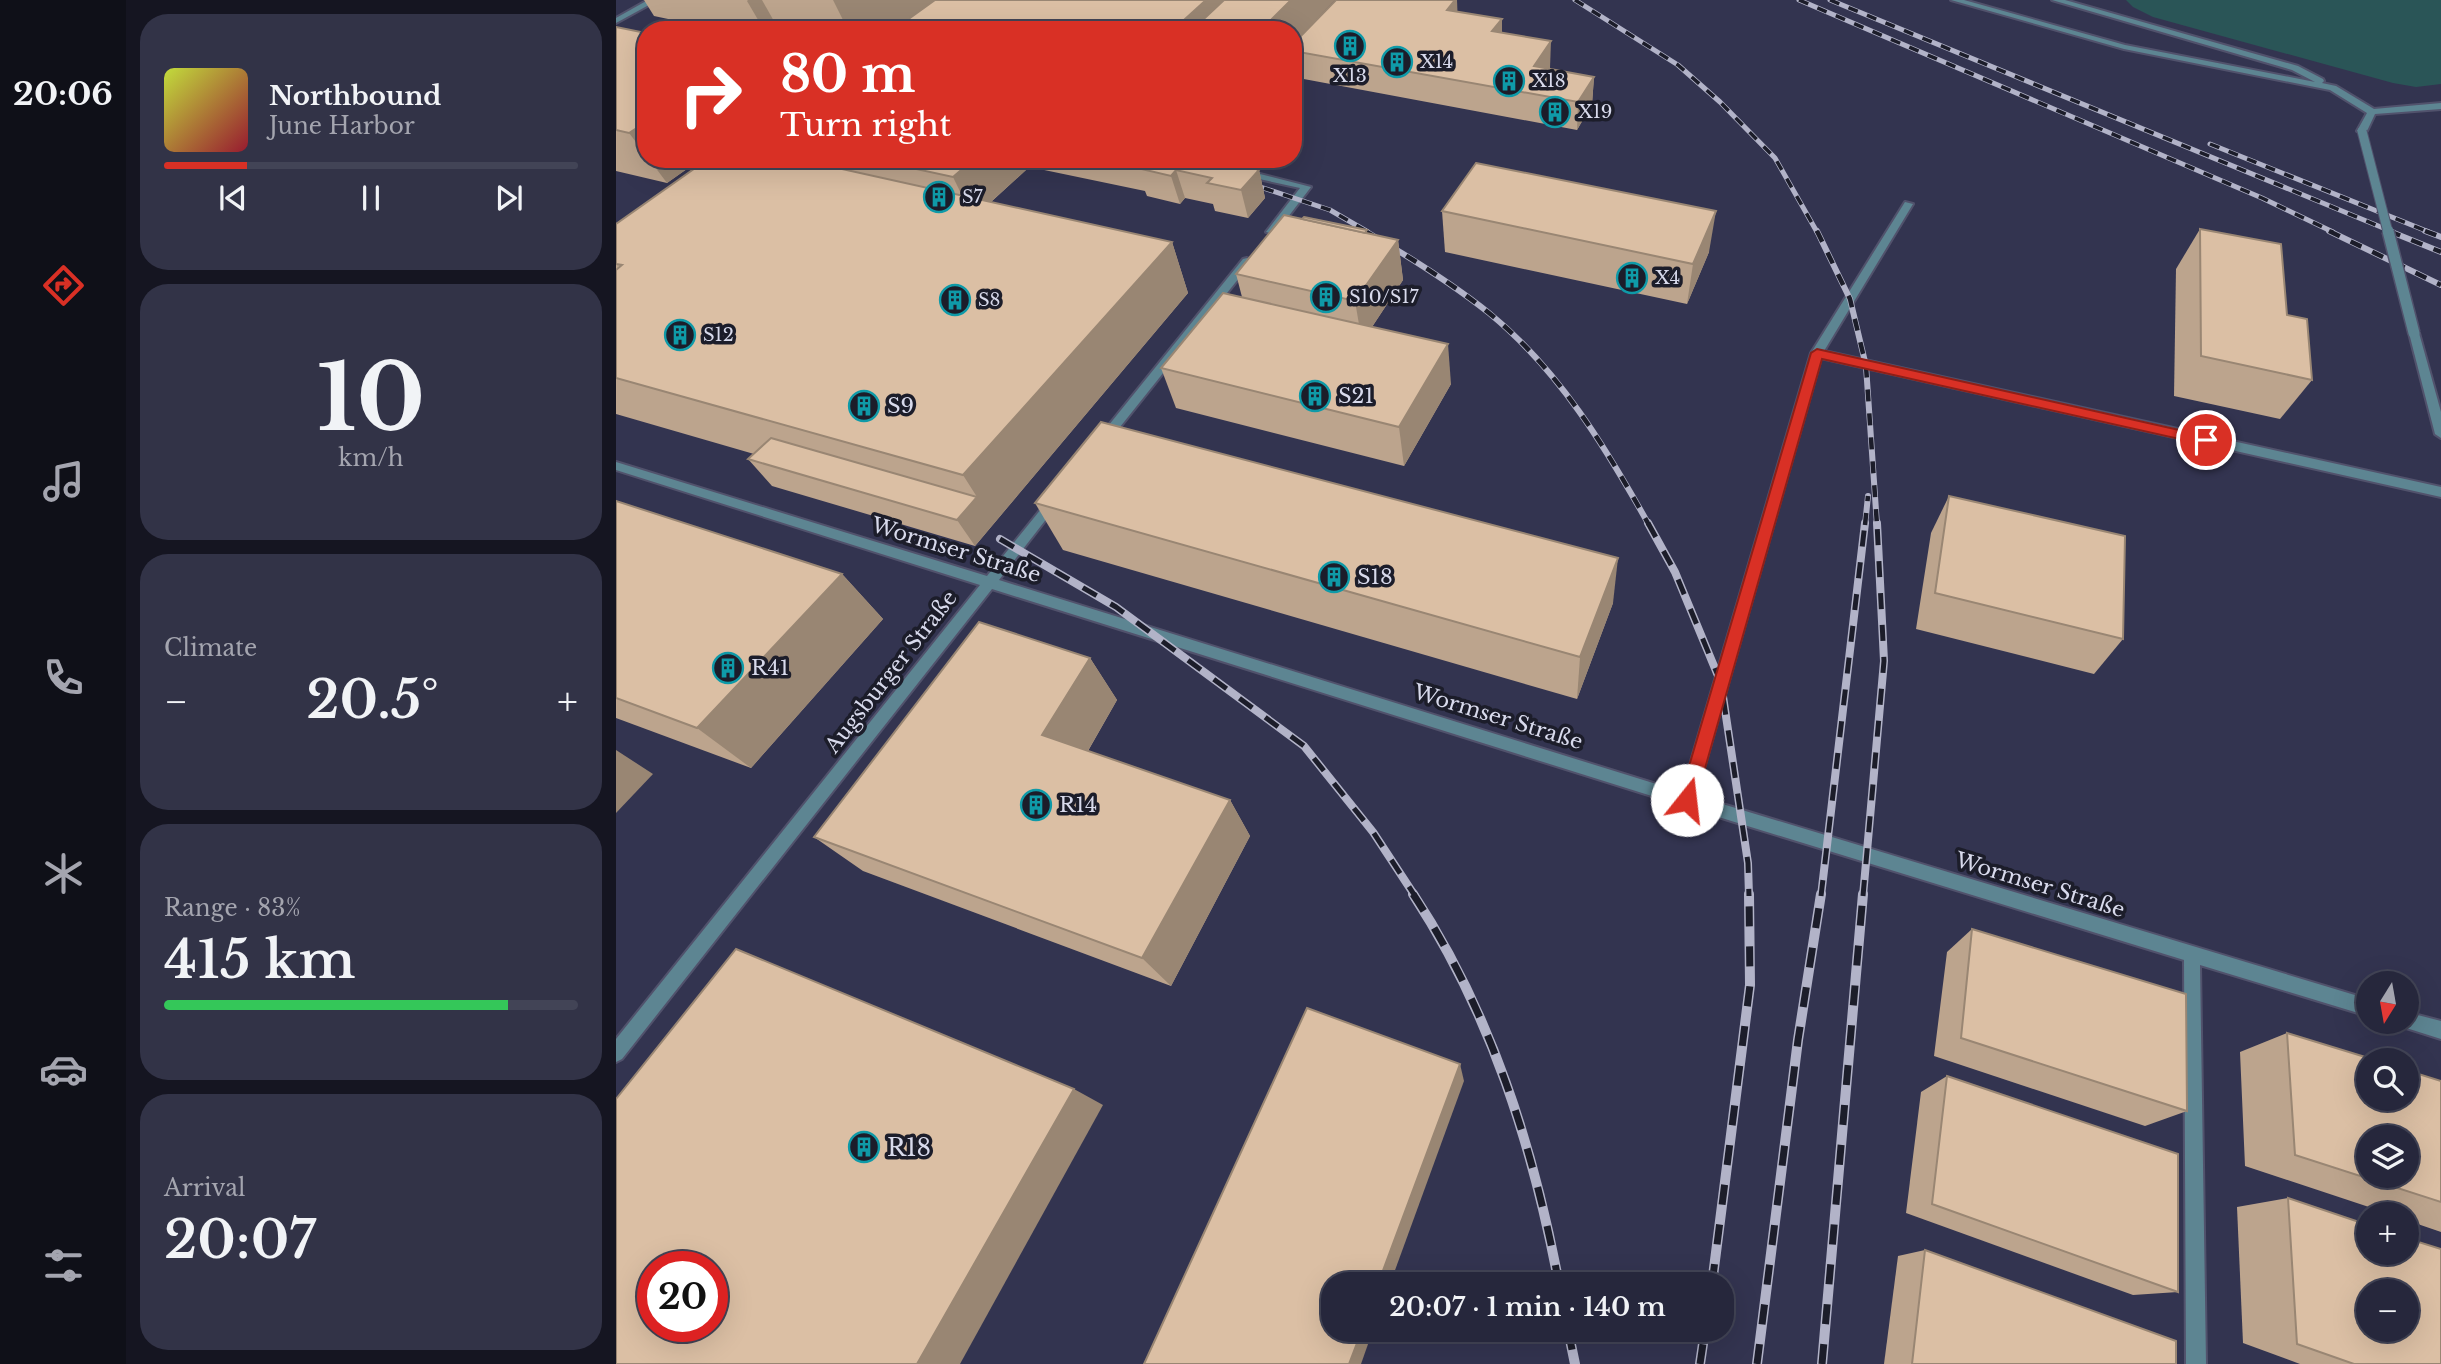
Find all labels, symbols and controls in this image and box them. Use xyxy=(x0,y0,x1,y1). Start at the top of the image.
building icon: X13 xyxy=(1333,29,1367,63)
text: 80 m xyxy=(780,44,915,105)
building icon: X14 xyxy=(1380,45,1414,79)
icon: right xyxy=(665,49,756,140)
place label: X14 xyxy=(1420,51,1453,73)
building icon: X18 xyxy=(1492,64,1526,98)
place label: X13 xyxy=(1333,65,1367,87)
place label: X18 xyxy=(1532,70,1566,92)
text: 20:06 xyxy=(13,74,113,114)
text: Northbound xyxy=(269,80,441,112)
building icon: X19 xyxy=(1538,95,1572,129)
place label: X19 xyxy=(1578,101,1612,123)
text: Turn right xyxy=(780,105,951,145)
text: June Harbor xyxy=(269,112,415,140)
icon: previous xyxy=(214,179,252,217)
icon: pause xyxy=(352,179,390,217)
icon: next xyxy=(490,179,528,217)
building icon: S7 xyxy=(922,180,956,214)
place label: S7 xyxy=(962,186,984,208)
icon: directions xyxy=(39,261,88,310)
building icon: X4 xyxy=(1615,261,1649,295)
place label: X4 xyxy=(1655,267,1680,289)
building icon: S10/S17 xyxy=(1309,280,1343,314)
building icon: S8 xyxy=(938,283,972,317)
place label: S10/S17 xyxy=(1349,286,1419,308)
place label: S8 xyxy=(978,289,1001,311)
building icon: S12 xyxy=(663,318,697,352)
place label: S12 xyxy=(703,324,734,346)
text: 10 xyxy=(317,342,425,455)
building icon: S21 xyxy=(1298,379,1332,413)
place label: S21 xyxy=(1338,383,1374,409)
building icon: S9 xyxy=(847,389,881,423)
place label: S9 xyxy=(887,393,914,419)
pin xyxy=(2176,410,2236,470)
icon: arrive xyxy=(2187,421,2225,459)
text: km/h xyxy=(338,444,404,472)
icon: music xyxy=(39,457,88,506)
street label: Wormser Straße xyxy=(867,512,1044,588)
building icon: S18 xyxy=(1317,560,1351,594)
place label: S18 xyxy=(1357,564,1393,590)
street label: Augsburger Straße xyxy=(819,585,963,759)
text: Climate xyxy=(164,634,257,662)
building icon: R41 xyxy=(711,651,745,685)
icon: phone xyxy=(39,653,88,702)
place label: R41 xyxy=(751,655,789,681)
text: 20.5° xyxy=(306,668,439,732)
text: − xyxy=(164,678,188,725)
text: + xyxy=(557,678,578,725)
street label: Wormser Straße xyxy=(1409,679,1586,755)
position arrow xyxy=(1650,763,1724,837)
building icon: R14 xyxy=(1019,788,1053,822)
place label: R14 xyxy=(1059,792,1097,818)
street label: Wormser Straße xyxy=(1951,847,2128,923)
icon: climate xyxy=(39,849,88,898)
text: Range · 83% xyxy=(164,894,301,922)
text: 415 km xyxy=(164,928,355,992)
north arrow xyxy=(2356,971,2418,1034)
map controls xyxy=(2356,971,2419,1342)
icon: car xyxy=(39,1045,88,1094)
button: search xyxy=(2356,1048,2419,1111)
button: layers xyxy=(2356,1125,2419,1188)
building icon: R18 xyxy=(847,1130,881,1164)
place label: R18 xyxy=(887,1133,931,1162)
text: Arrival xyxy=(164,1174,245,1202)
button: + xyxy=(2356,1202,2419,1265)
text: 20:07 xyxy=(164,1208,316,1272)
icon: filters xyxy=(39,1241,88,1290)
speed limit sign: 20 xyxy=(637,1251,728,1342)
button: − xyxy=(2356,1279,2419,1342)
text: 20:07 · 1 min · 140 m xyxy=(1389,1291,1666,1323)

